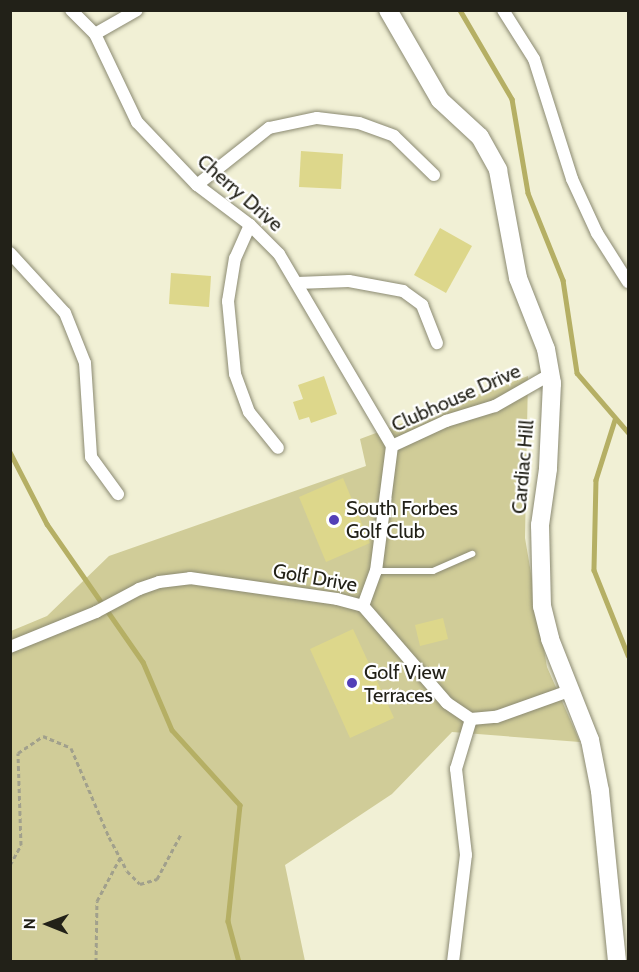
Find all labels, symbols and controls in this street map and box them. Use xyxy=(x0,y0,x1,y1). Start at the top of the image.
street label: Cherry Drive xyxy=(192,149,288,237)
street label: Clubhouse Drive xyxy=(388,359,524,437)
street label: Cardiac Hill xyxy=(507,419,539,515)
place label: South Forbes Golf Club xyxy=(346,496,458,543)
marker: South Forbes Golf Club xyxy=(327,513,341,527)
street label: Golf Drive xyxy=(271,559,359,597)
place label: Golf View Terraces xyxy=(364,660,446,707)
marker: Golf View Terraces xyxy=(345,676,359,690)
north arrow xyxy=(18,894,78,954)
text: N xyxy=(20,918,39,929)

